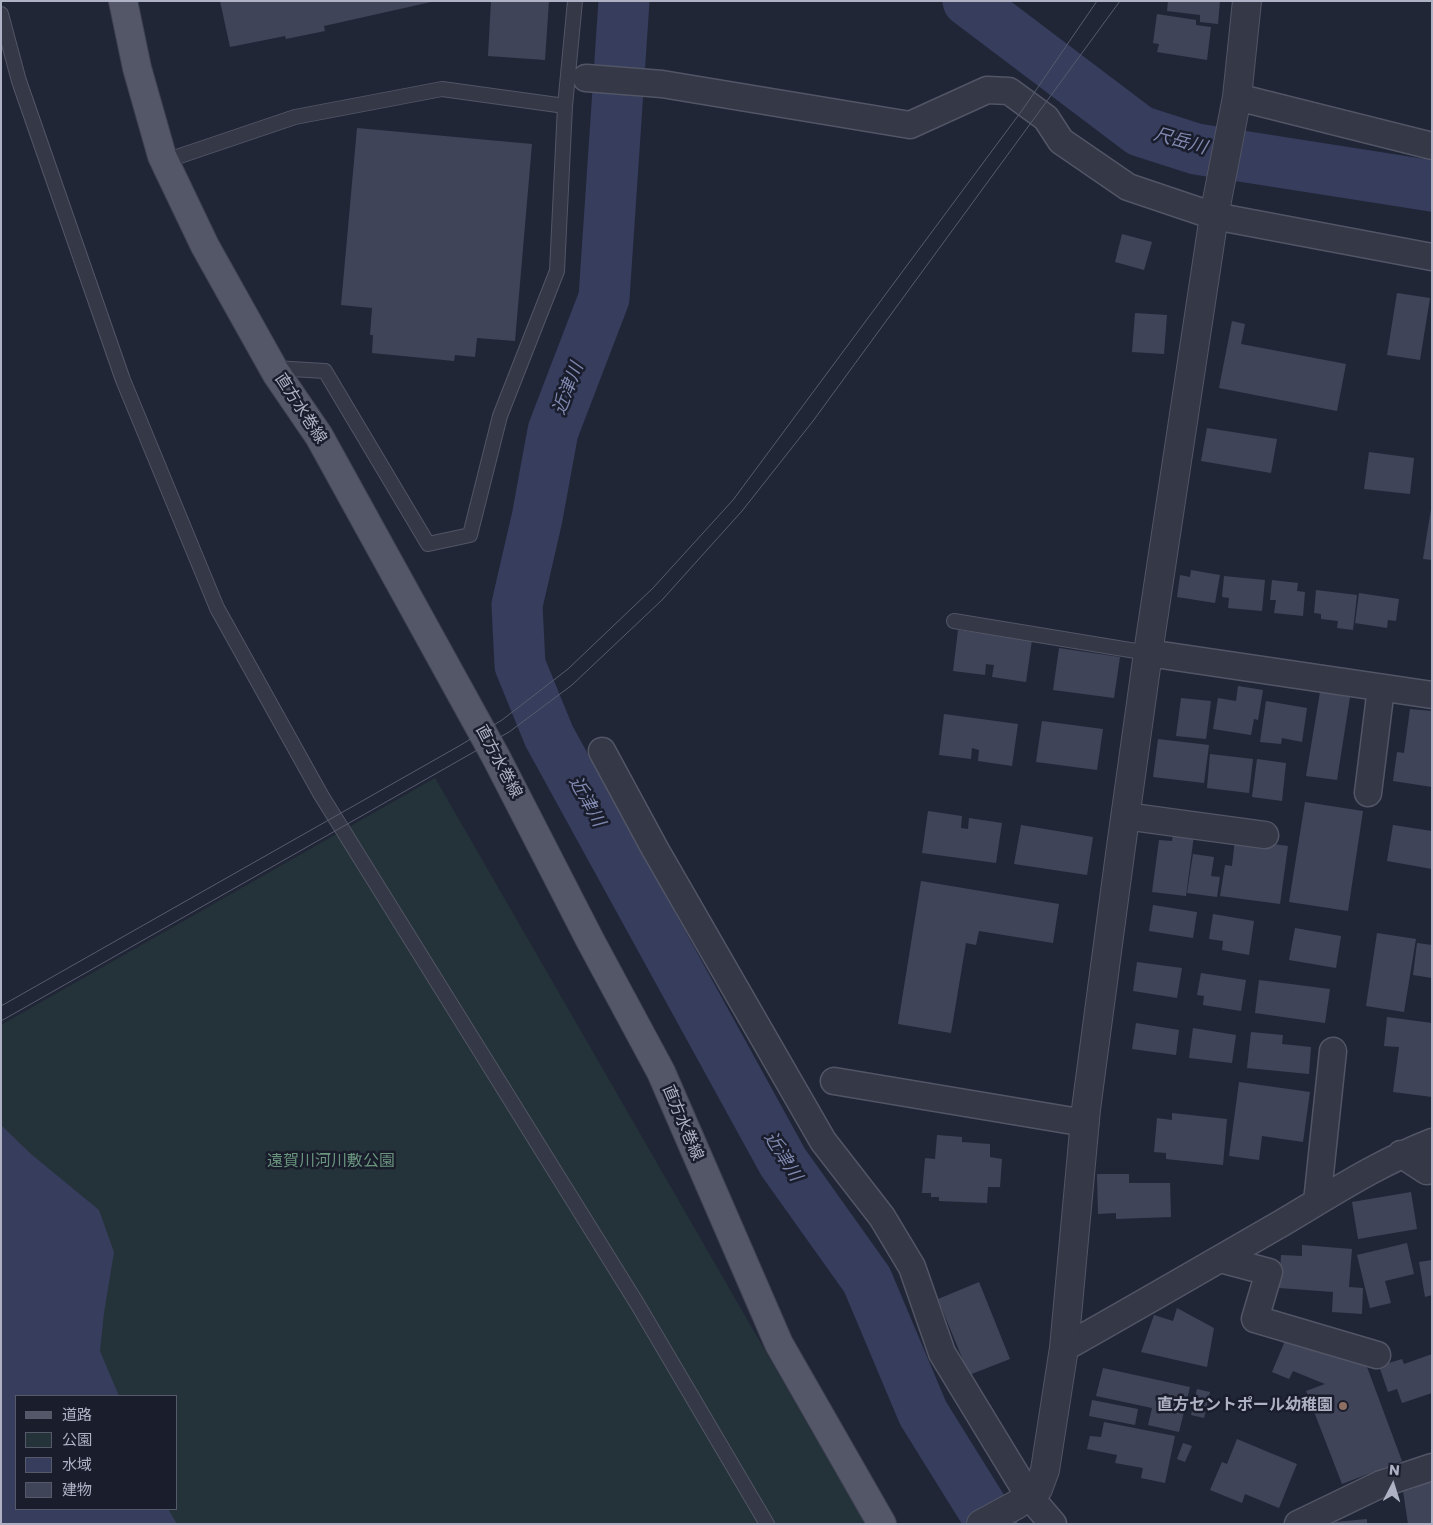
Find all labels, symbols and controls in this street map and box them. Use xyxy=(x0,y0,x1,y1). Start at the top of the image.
water label: 尺岳川 xyxy=(1151,124,1209,160)
water label: 近津川 xyxy=(549,360,589,418)
street label: 直方水巻線 xyxy=(270,370,330,448)
street label: 直方水巻線 xyxy=(471,722,525,802)
water label: 近津川 xyxy=(563,773,609,831)
street label: 直方水巻線 xyxy=(658,1082,706,1164)
water label: 近津川 xyxy=(759,1128,805,1186)
park label: 遠賀川河川敷公園 xyxy=(267,1152,395,1172)
legend xyxy=(15,1395,178,1510)
place label: 直方セントポール幼稚園 xyxy=(1157,1396,1333,1416)
marker: 直方セントポール幼稚園 xyxy=(1337,1400,1349,1412)
text: 道路 xyxy=(62,1404,92,1425)
text: 公園 xyxy=(62,1429,92,1450)
text: 水域 xyxy=(62,1454,92,1475)
north arrow xyxy=(1368,1460,1418,1510)
text: N xyxy=(1388,1460,1400,1480)
text: 建物 xyxy=(62,1479,92,1500)

